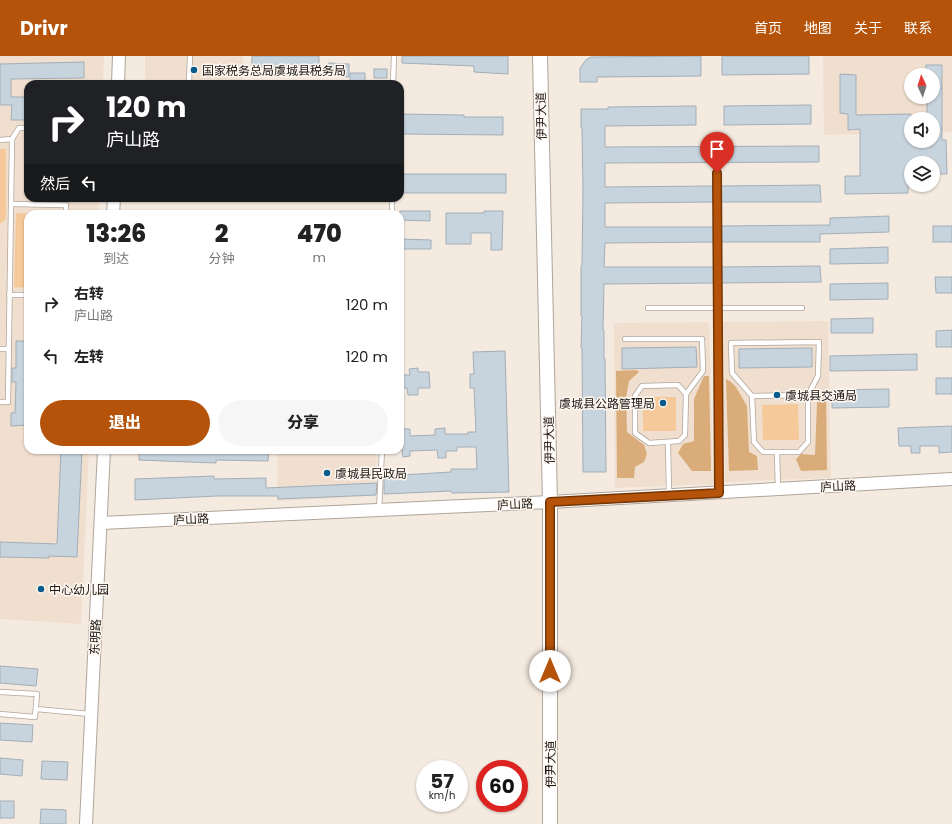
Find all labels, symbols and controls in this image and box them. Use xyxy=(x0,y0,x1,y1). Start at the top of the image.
text: Drivr xyxy=(20,15,68,42)
text: 首页 xyxy=(754,18,782,38)
text: 地图 xyxy=(804,18,832,38)
text: 关于 xyxy=(854,18,882,38)
text: 联系 xyxy=(904,18,932,38)
place label: 国家税务总局虞城县税务局 xyxy=(202,62,346,79)
marker: 国家税务总局虞城县税务局 xyxy=(189,65,199,75)
north arrow xyxy=(904,68,940,104)
map controls xyxy=(904,68,940,192)
text: 120 m xyxy=(106,88,186,127)
street label: 伊尹大道 xyxy=(532,92,550,140)
icon: right xyxy=(40,96,92,148)
button: sound xyxy=(904,112,940,148)
text: 庐山路 xyxy=(106,127,160,152)
pin xyxy=(700,132,734,173)
icon: arrive xyxy=(706,138,728,160)
button: layers xyxy=(904,156,940,192)
icon: left xyxy=(78,172,100,194)
text: 然后 xyxy=(40,173,70,194)
text: 13:26 xyxy=(86,217,146,250)
text: 2 xyxy=(215,217,228,250)
text: 470 xyxy=(297,217,342,250)
text: m xyxy=(313,248,326,267)
text: 到达 xyxy=(103,249,129,268)
text: 分钟 xyxy=(209,249,235,268)
text: 右转 xyxy=(74,283,104,304)
icon: right xyxy=(40,293,62,315)
text: 120 m xyxy=(346,294,388,315)
text: 庐山路 xyxy=(74,306,113,325)
icon: left xyxy=(40,345,62,367)
text: 左转 xyxy=(74,346,104,367)
text: 120 m xyxy=(346,346,388,367)
place label: 虞城县交通局 xyxy=(785,387,857,404)
marker: 虞城县交通局 xyxy=(772,390,782,400)
place label: 虞城县公路管理局 xyxy=(559,395,655,412)
marker: 虞城县公路管理局 xyxy=(658,398,668,408)
button: 退出 xyxy=(40,400,210,446)
button: 分享 xyxy=(218,400,388,446)
street label: 伊尹大道 xyxy=(540,416,558,464)
place label: 虞城县民政局 xyxy=(335,465,407,482)
marker: 虞城县民政局 xyxy=(322,468,332,478)
street label: 庐山路 xyxy=(820,477,856,495)
street label: 庐山路 xyxy=(497,495,533,513)
street label: 庐山路 xyxy=(173,510,209,528)
place label: 中心幼儿园 xyxy=(49,581,109,598)
marker: 中心幼儿园 xyxy=(36,584,46,594)
street label: 东明路 xyxy=(86,619,104,655)
position arrow xyxy=(529,650,571,692)
street label: 伊尹大道 xyxy=(542,740,559,788)
speed limit sign: 60 xyxy=(476,760,528,812)
text: 57 xyxy=(430,767,454,795)
text: km/h xyxy=(429,788,455,803)

